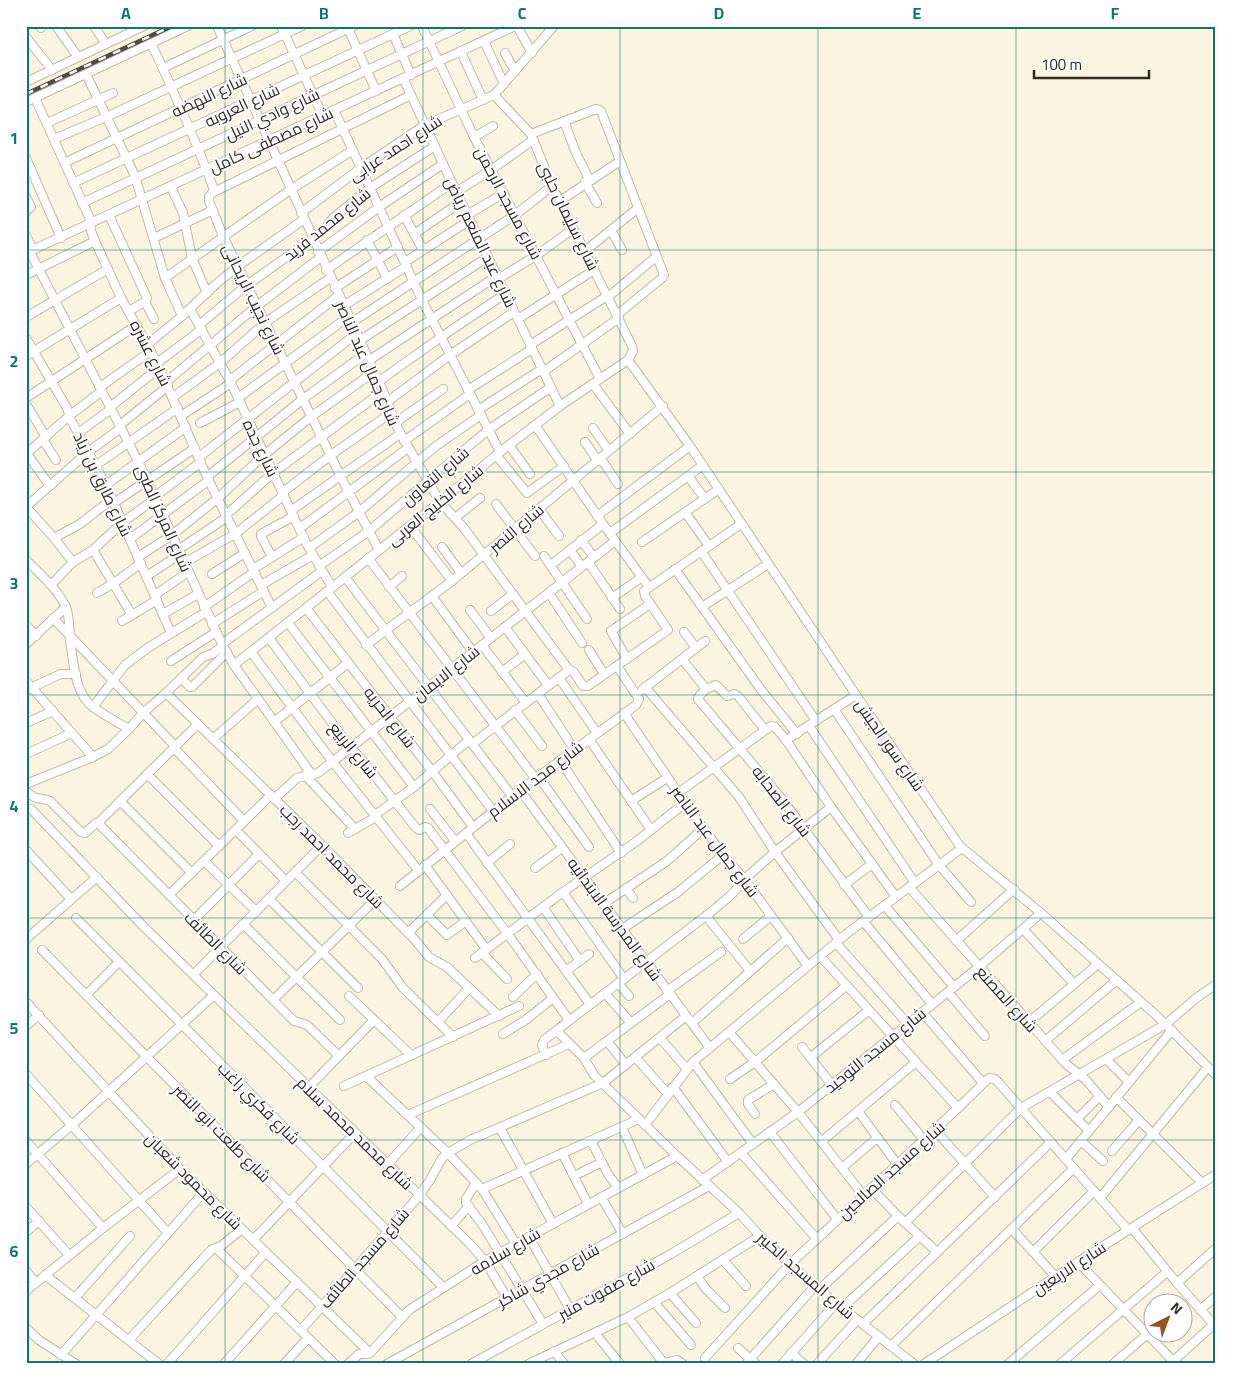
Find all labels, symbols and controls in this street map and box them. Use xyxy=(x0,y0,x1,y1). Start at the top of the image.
text: A xyxy=(121,0,131,28)
text: B xyxy=(319,0,329,28)
text: C xyxy=(518,0,527,28)
text: D xyxy=(714,0,724,28)
text: E xyxy=(913,0,922,28)
text: F xyxy=(1111,0,1120,28)
scale bar xyxy=(1034,48,1148,80)
text: 100 m xyxy=(1041,50,1082,79)
street label: شارع النهضه xyxy=(166,64,252,126)
street label: شارع العروبه xyxy=(199,74,285,136)
street label: شارع وادي النيل xyxy=(219,79,325,149)
street label: شارع مصطفى كامل xyxy=(204,98,338,182)
street label: شارع احمد عرابى xyxy=(342,106,448,190)
text: 1 xyxy=(10,123,18,153)
street label: شارع مسجد الرحمن xyxy=(466,141,552,265)
street label: شارع سليمان حلبى xyxy=(530,156,608,276)
street label: شارع عبد المنعم رياض xyxy=(436,171,526,313)
street label: شارع محمد فريد xyxy=(276,179,378,269)
street label: شارع نجيب الريحانى xyxy=(214,238,294,360)
street label: شارع جمال عبد الناصر xyxy=(326,294,409,431)
street label: شارع عشره xyxy=(121,314,181,392)
text: 2 xyxy=(10,346,18,376)
street label: شارع جده xyxy=(234,414,288,482)
street label: شارع طارق بن زياد xyxy=(65,426,141,542)
street label: شارع التعاون xyxy=(394,438,476,514)
street label: شارع الخليج العربى xyxy=(380,456,490,554)
street label: شارع المركز الطبى xyxy=(127,459,201,577)
street label: شارع النصر xyxy=(480,495,551,561)
text: 3 xyxy=(10,568,19,598)
street label: شارع الايمان xyxy=(405,637,487,709)
street label: شارع الحريه xyxy=(356,679,424,755)
street label: شارع سور الجيش xyxy=(847,692,933,798)
street label: شارع الربيع xyxy=(321,714,387,786)
street label: شارع مجد الاسلام xyxy=(480,732,590,826)
street label: شارع الصحابه xyxy=(744,758,820,844)
street label: شارع جمال عبد الناصر xyxy=(662,777,768,904)
text: 4 xyxy=(10,791,19,821)
street label: شارع محمد احمد رجب xyxy=(272,796,392,916)
street label: شارع المدرسة الابتدائيه xyxy=(560,851,670,987)
street label: شارع الطائف xyxy=(177,904,255,982)
street label: شارع المصنع xyxy=(968,958,1046,1040)
street label: شارع مسجد التوحيد xyxy=(817,999,933,1101)
text: 5 xyxy=(10,1013,19,1043)
street label: شارع فكري راغب xyxy=(210,1054,308,1152)
street label: شارع محمد محمد سلام xyxy=(289,1069,421,1197)
street label: شارع طلعت ابو النصر xyxy=(164,1075,279,1190)
street label: شارع مسجد الصالحين xyxy=(830,1113,952,1227)
street label: شارع محمود شعبان xyxy=(138,1125,250,1237)
street label: شارع مسجد الطائف xyxy=(311,1200,417,1316)
street label: شارع سلامه xyxy=(464,1219,546,1283)
street label: شارع المسجد الكبير xyxy=(749,1223,862,1327)
street label: شارع الاربعين xyxy=(1026,1233,1112,1303)
street label: شارع مجدي شاكر xyxy=(490,1234,605,1316)
text: 6 xyxy=(10,1236,19,1266)
street label: شارع صفوت منير xyxy=(551,1250,660,1329)
north arrow xyxy=(1144,1292,1194,1342)
text: N xyxy=(1164,1295,1189,1321)

